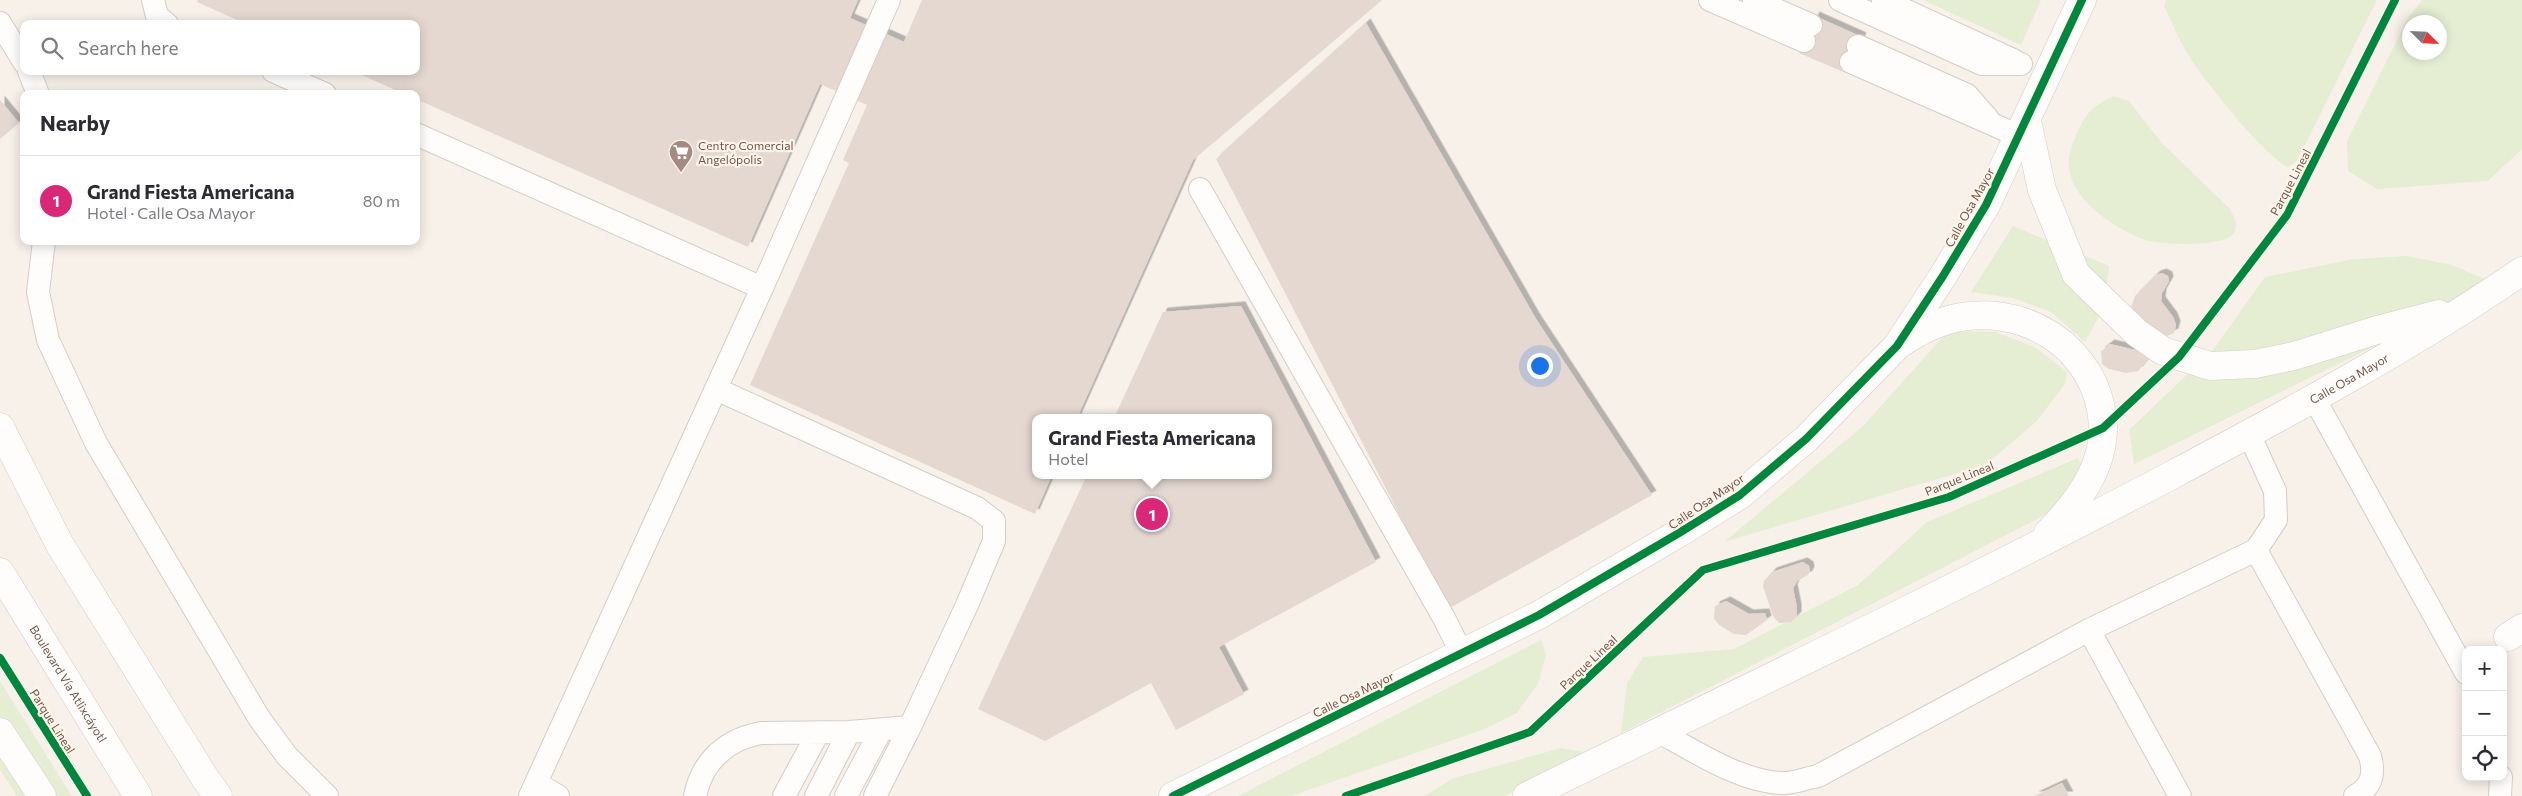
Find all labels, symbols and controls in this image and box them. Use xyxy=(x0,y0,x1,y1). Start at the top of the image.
north arrow xyxy=(2402,15,2447,60)
search box xyxy=(20,20,420,75)
icon: search xyxy=(38,34,66,62)
text: Search here xyxy=(78,36,178,59)
text: Nearby xyxy=(40,110,110,135)
place label: Centro Comercial Angelópolis xyxy=(698,138,794,166)
supermarket icon: Centro Comercial Angelópolis xyxy=(668,139,694,173)
street label: Parque Lineal xyxy=(2267,146,2313,218)
street label: Calle Osa Mayor xyxy=(1941,165,1997,249)
text: Grand Fiesta Americana xyxy=(87,180,295,203)
text: 1 xyxy=(52,191,60,210)
text: 80 m xyxy=(363,191,400,210)
text: Hotel · Calle Osa Mayor xyxy=(87,203,255,222)
street label: Calle Osa Mayor xyxy=(2307,350,2391,406)
your location xyxy=(1527,353,1553,379)
popup xyxy=(1032,414,1272,479)
text: Grand Fiesta Americana xyxy=(1048,426,1256,449)
text: Hotel xyxy=(1048,449,1089,468)
street label: Parque Lineal xyxy=(1922,458,1996,498)
street label: Calle Osa Mayor xyxy=(1665,470,1747,532)
pin: 1 xyxy=(1136,495,1168,533)
street label: Boulevard Vía Atlixcáyotl xyxy=(27,622,110,745)
street label: Parque Lineal xyxy=(1556,632,1620,692)
map controls xyxy=(2462,646,2507,781)
button: + xyxy=(2462,646,2507,691)
street label: Calle Osa Mayor xyxy=(1310,668,1396,720)
street label: Parque Lineal xyxy=(28,686,78,756)
button: − xyxy=(2462,691,2507,736)
button: locate xyxy=(2462,736,2507,781)

